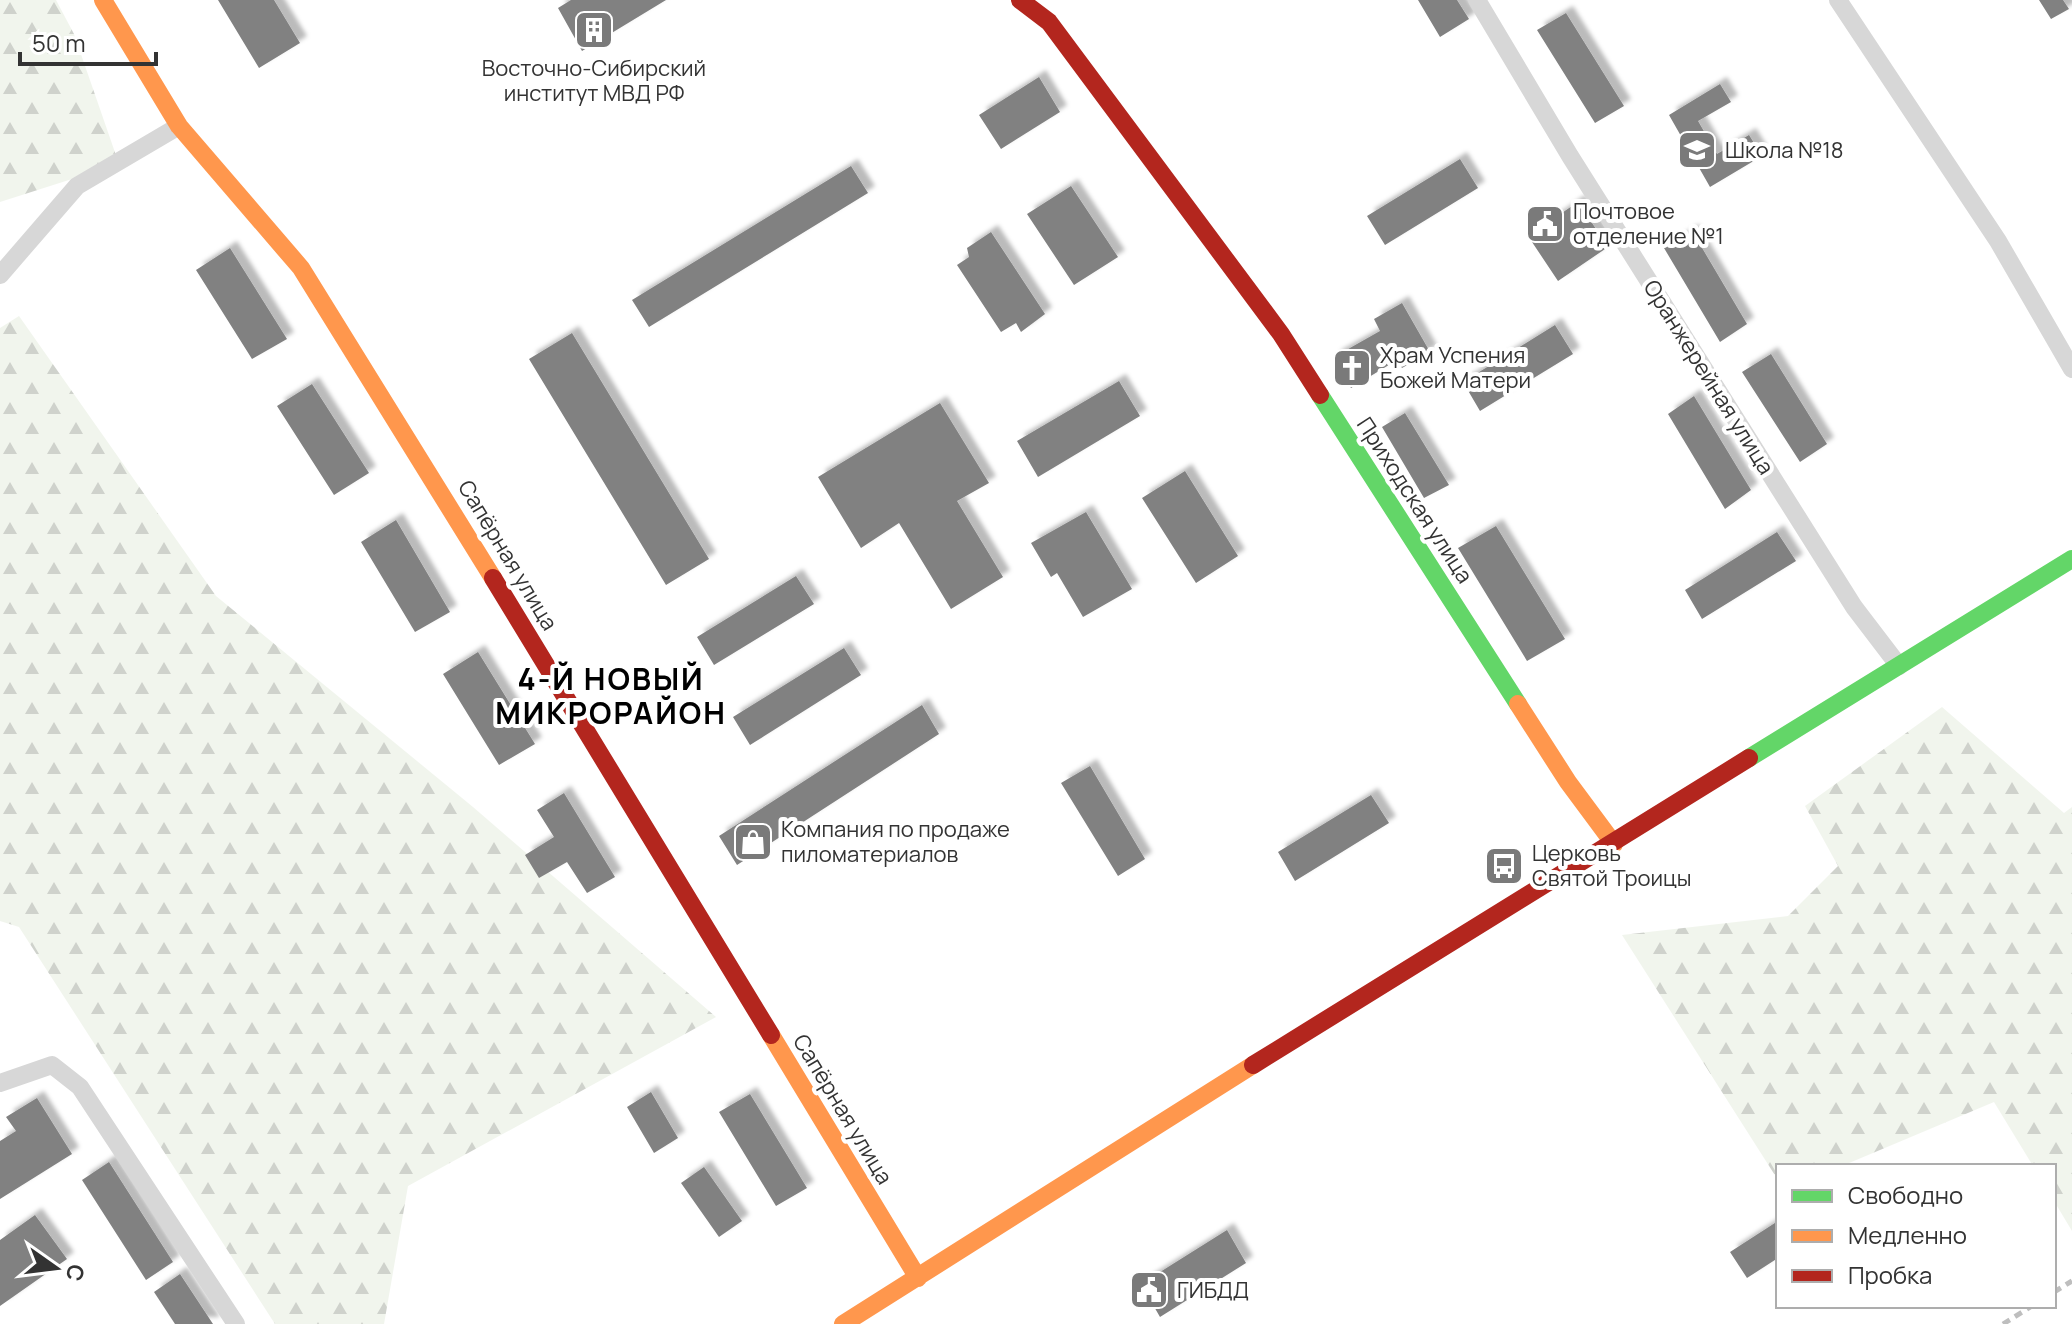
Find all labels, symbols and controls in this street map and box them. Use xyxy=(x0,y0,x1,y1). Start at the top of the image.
building icon: Восточно-Сибирский институт МВД РФ xyxy=(573,9,615,51)
scale bar xyxy=(20,16,156,66)
text: 50 m xyxy=(32,26,86,59)
place label: Восточно-Сибирский институт МВД РФ xyxy=(482,53,706,108)
school or university icon: Школа №18 xyxy=(1676,129,1718,171)
place label: Школа №18 xyxy=(1725,135,1844,165)
place label: Почтовое отделение №1 xyxy=(1573,196,1724,251)
public building icon: Почтовое отделение №1 xyxy=(1524,203,1566,245)
street label: Оранжерейная улица xyxy=(1637,274,1781,480)
place label: Храм Успения Божей Матери xyxy=(1380,340,1531,395)
church icon: Храм Успения Божей Матери xyxy=(1331,347,1373,389)
street label: Приходская улица xyxy=(1350,411,1480,589)
street label: Сапёрная улица xyxy=(451,474,565,636)
district label: 4-Й НОВЫЙ МИКРОРАЙОН xyxy=(495,658,727,733)
place label: Компания по продаже пиломатериалов xyxy=(781,814,1010,869)
shop icon: Компания по продаже пиломатериалов xyxy=(732,821,774,863)
place label: Церковь Святой Троицы xyxy=(1532,838,1691,893)
bus stop icon: Церковь Святой Троицы xyxy=(1483,845,1525,887)
street label: Сапёрная улица xyxy=(786,1028,900,1190)
legend xyxy=(1776,1164,2056,1308)
text: Свободно xyxy=(1848,1178,1963,1211)
text: Медленно xyxy=(1848,1218,1967,1251)
north arrow xyxy=(16,1228,96,1308)
text: Пробка xyxy=(1848,1258,1932,1291)
text: С xyxy=(59,1261,92,1284)
public building icon: ГИБДД xyxy=(1128,1269,1170,1311)
place label: ГИБДД xyxy=(1177,1275,1249,1305)

